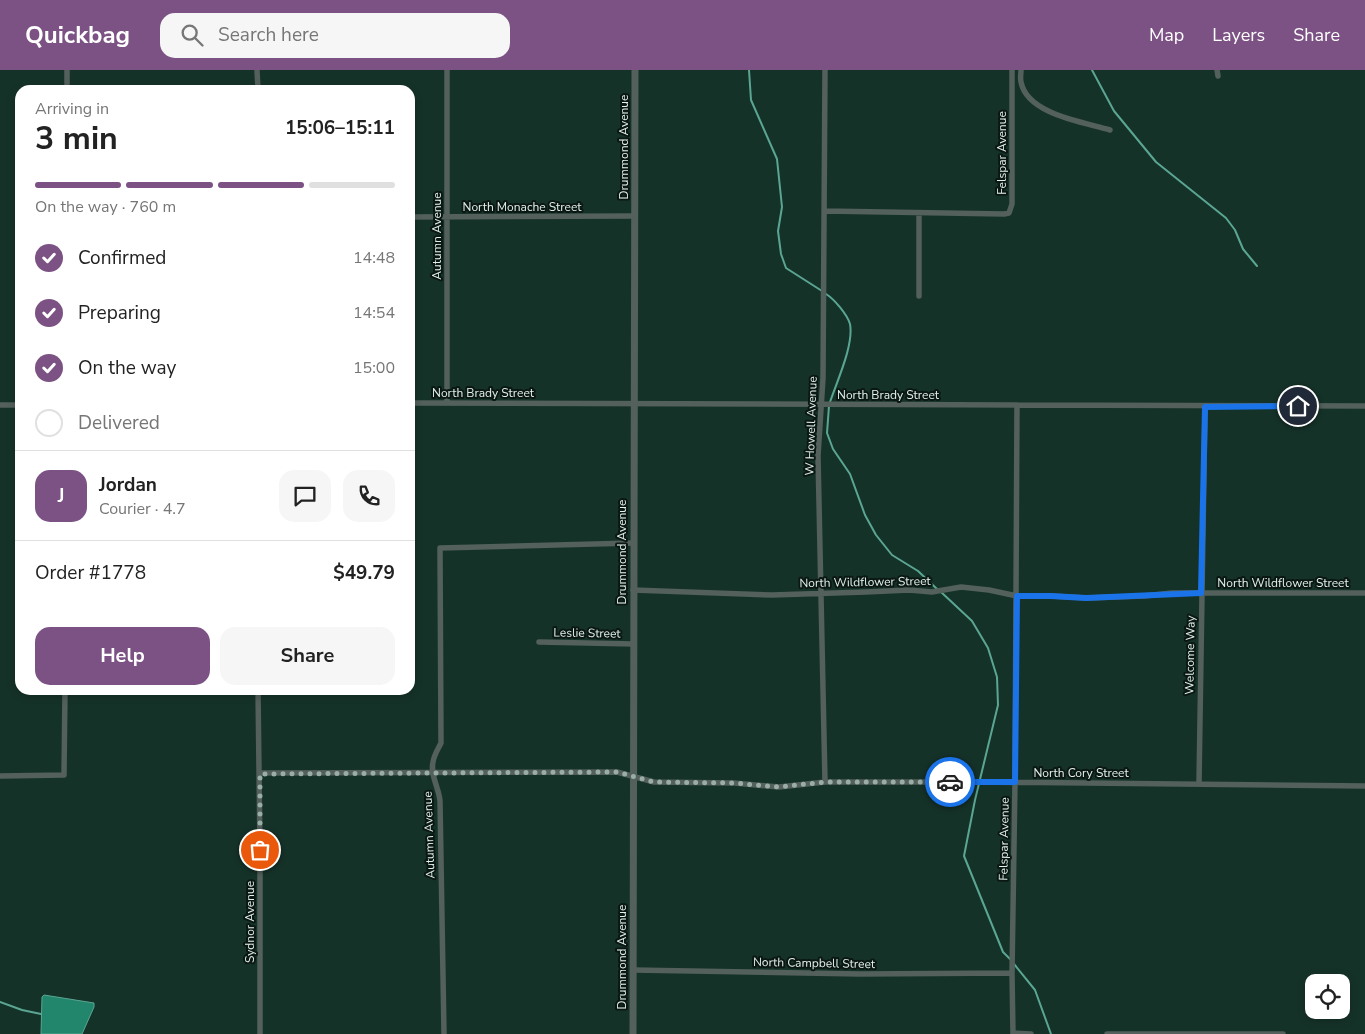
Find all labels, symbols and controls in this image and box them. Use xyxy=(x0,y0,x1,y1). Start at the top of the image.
search box xyxy=(160,13,510,58)
text: Quickbag xyxy=(25,19,130,51)
icon: search xyxy=(178,21,206,49)
text: Search here xyxy=(218,22,319,48)
text: Map xyxy=(1149,23,1184,47)
text: Layers xyxy=(1212,23,1265,47)
text: Share xyxy=(1293,23,1340,47)
street label: Drummond Avenue xyxy=(616,95,632,199)
text: Arriving in xyxy=(35,98,109,120)
street label: Felspar Avenue xyxy=(994,111,1010,195)
text: 15:06–15:11 xyxy=(285,115,395,141)
text: 3 min xyxy=(35,117,118,160)
street label: Autumn Avenue xyxy=(429,192,445,280)
text: On the way · 760 m xyxy=(35,196,176,218)
street label: North Monache Street xyxy=(463,199,582,215)
icon: check xyxy=(35,244,63,272)
text: Confirmed xyxy=(78,245,166,271)
text: 14:48 xyxy=(353,247,395,269)
icon: check xyxy=(35,299,63,327)
text: Preparing xyxy=(78,300,161,326)
text: 14:54 xyxy=(353,302,395,324)
icon: check xyxy=(35,354,63,382)
text: On the way xyxy=(78,355,176,381)
text: 15:00 xyxy=(353,357,395,379)
street label: W Howell Avenue xyxy=(801,376,821,476)
street label: North Brady Street xyxy=(432,385,535,401)
pin xyxy=(1277,385,1319,427)
street label: North Brady Street xyxy=(837,387,940,403)
icon: home xyxy=(1284,392,1312,420)
text: Delivered xyxy=(78,410,160,436)
button: chat xyxy=(279,470,331,522)
button: phone xyxy=(343,470,395,522)
text: Jordan xyxy=(99,472,157,498)
text: J xyxy=(58,483,64,509)
text: Courier · 4.7 xyxy=(99,498,185,520)
street label: Drummond Avenue xyxy=(614,500,630,604)
text: Order #1778 xyxy=(35,560,146,586)
text: $49.79 xyxy=(333,560,395,586)
street label: North Wildflower Street xyxy=(799,573,932,591)
street label: North Wildflower Street xyxy=(1217,575,1349,591)
street label: Welcome Way xyxy=(1181,614,1199,695)
street label: Leslie Street xyxy=(553,624,622,642)
button: Help xyxy=(35,627,210,685)
button: Share xyxy=(220,627,395,685)
courier xyxy=(925,757,975,807)
street label: North Cory Street xyxy=(1033,765,1129,781)
icon: car xyxy=(936,768,964,796)
street label: Autumn Avenue xyxy=(419,791,439,879)
street label: Felspar Avenue xyxy=(995,797,1013,881)
pin xyxy=(239,829,281,871)
icon: bag xyxy=(246,836,274,864)
street label: Sydnor Avenue xyxy=(242,881,258,963)
street label: Drummond Avenue xyxy=(614,905,630,1009)
street label: North Campbell Street xyxy=(753,954,876,972)
map controls xyxy=(1305,974,1350,1019)
button: locate xyxy=(1305,974,1350,1019)

